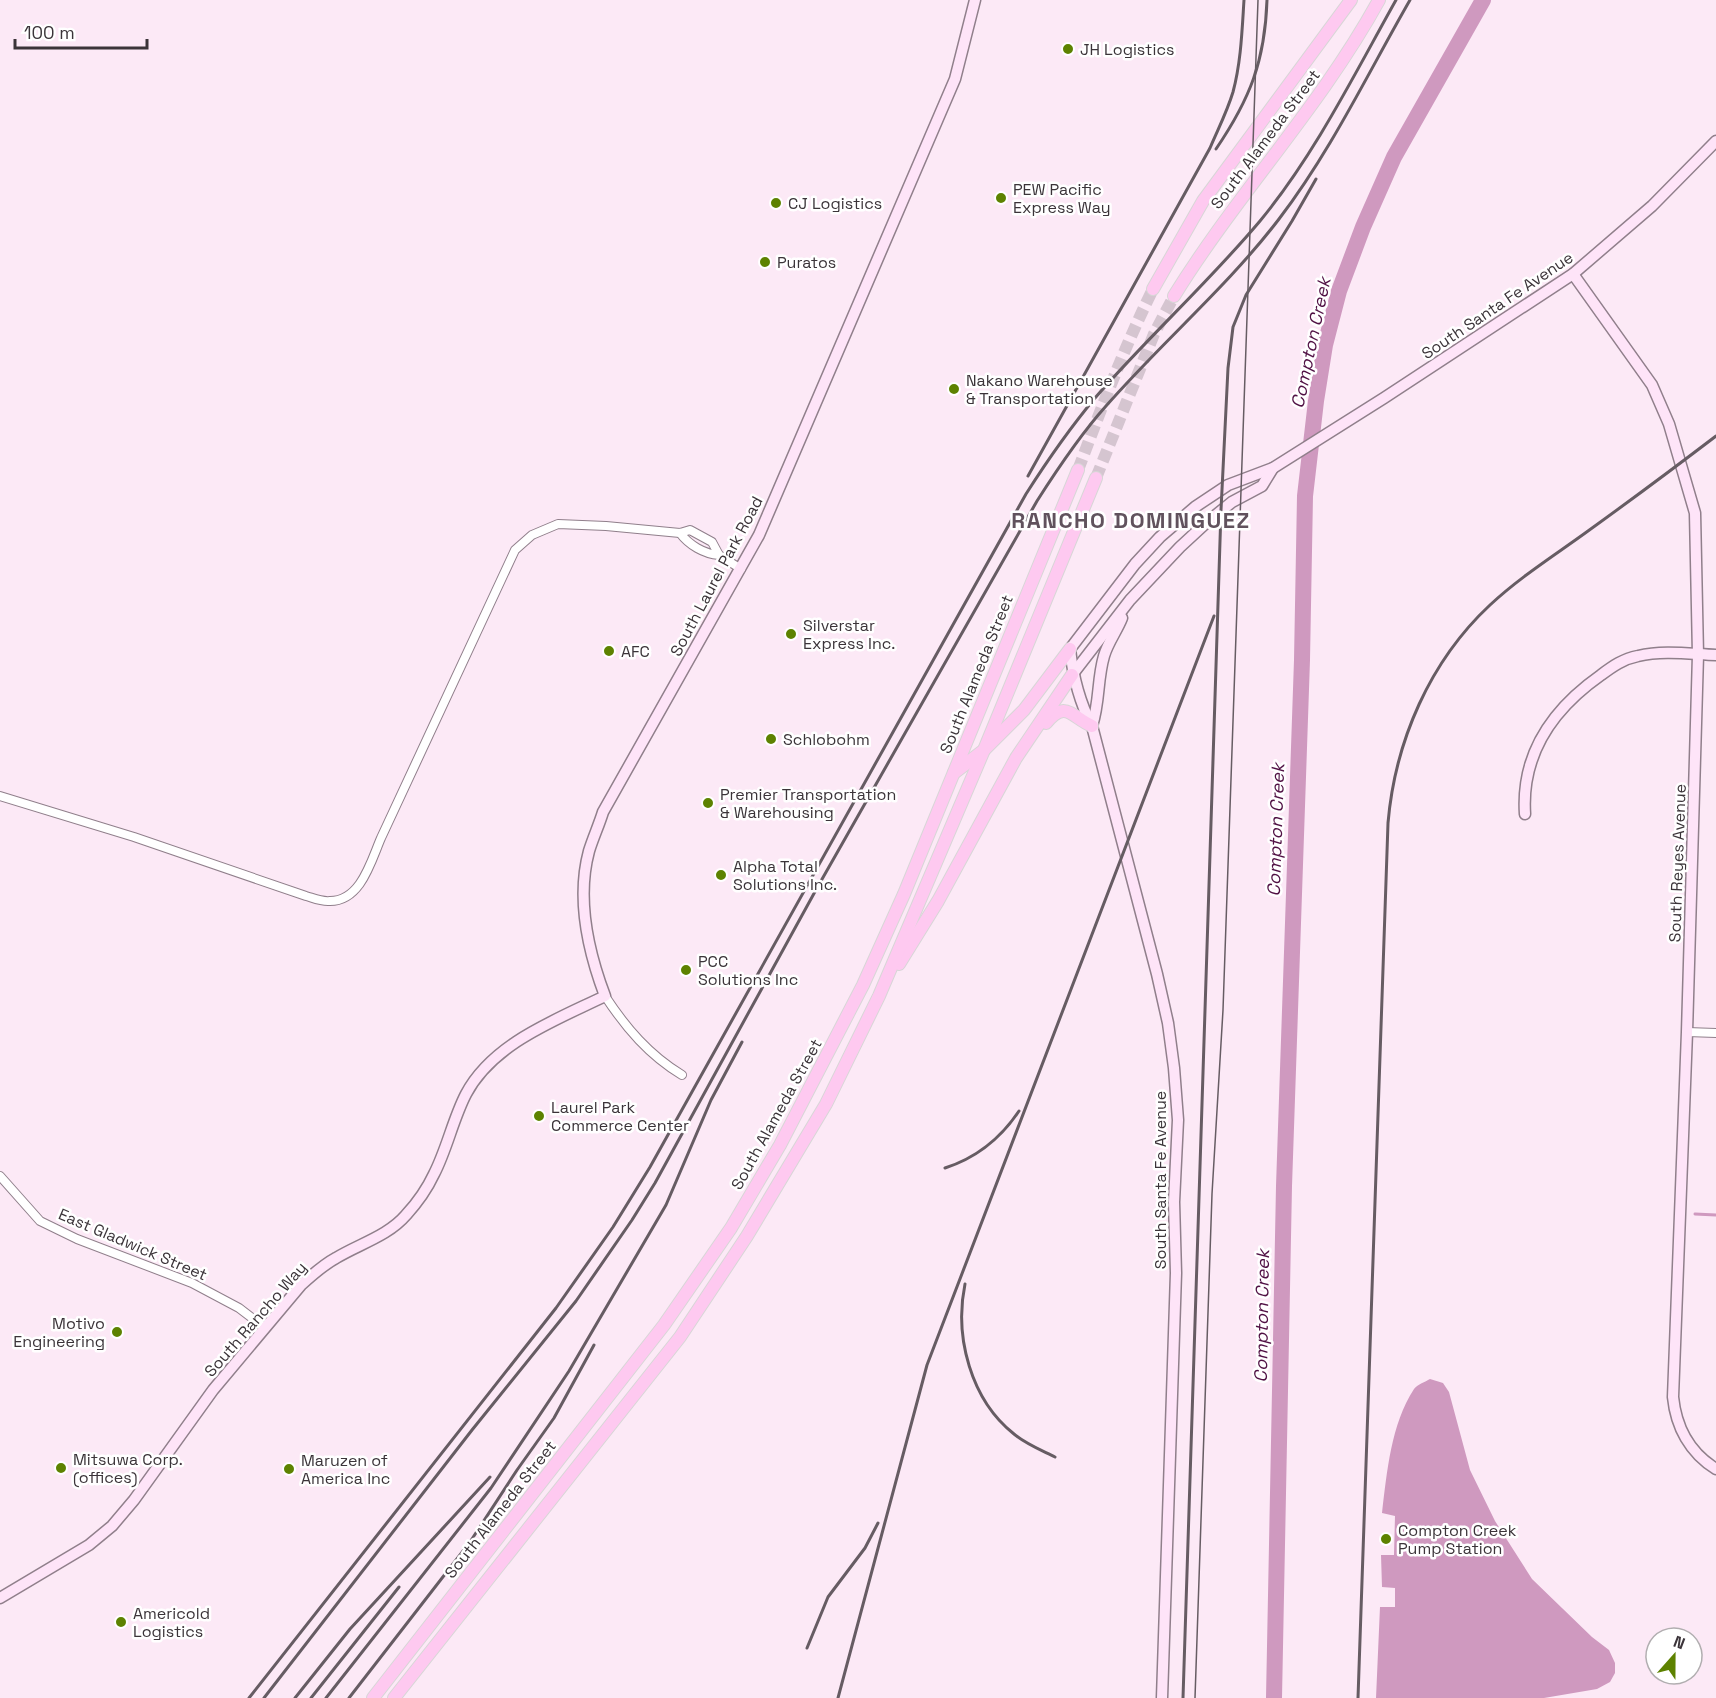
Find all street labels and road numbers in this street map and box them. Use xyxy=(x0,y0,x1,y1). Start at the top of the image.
street label: South Alameda Street xyxy=(1206,65,1325,213)
street label: South Santa Fe Avenue xyxy=(1417,247,1577,364)
street label: South Laurel Park Road xyxy=(665,493,768,660)
street label: South Alameda Street xyxy=(935,592,1018,757)
street label: South Reyes Avenue xyxy=(1664,783,1691,943)
street label: South Alameda Street xyxy=(726,1035,827,1193)
street label: South Santa Fe Avenue xyxy=(1150,1091,1171,1269)
street label: East Gladwick Street xyxy=(55,1204,210,1285)
street label: South Rancho Way xyxy=(200,1257,311,1381)
street label: South Alameda Street xyxy=(440,1436,561,1583)

